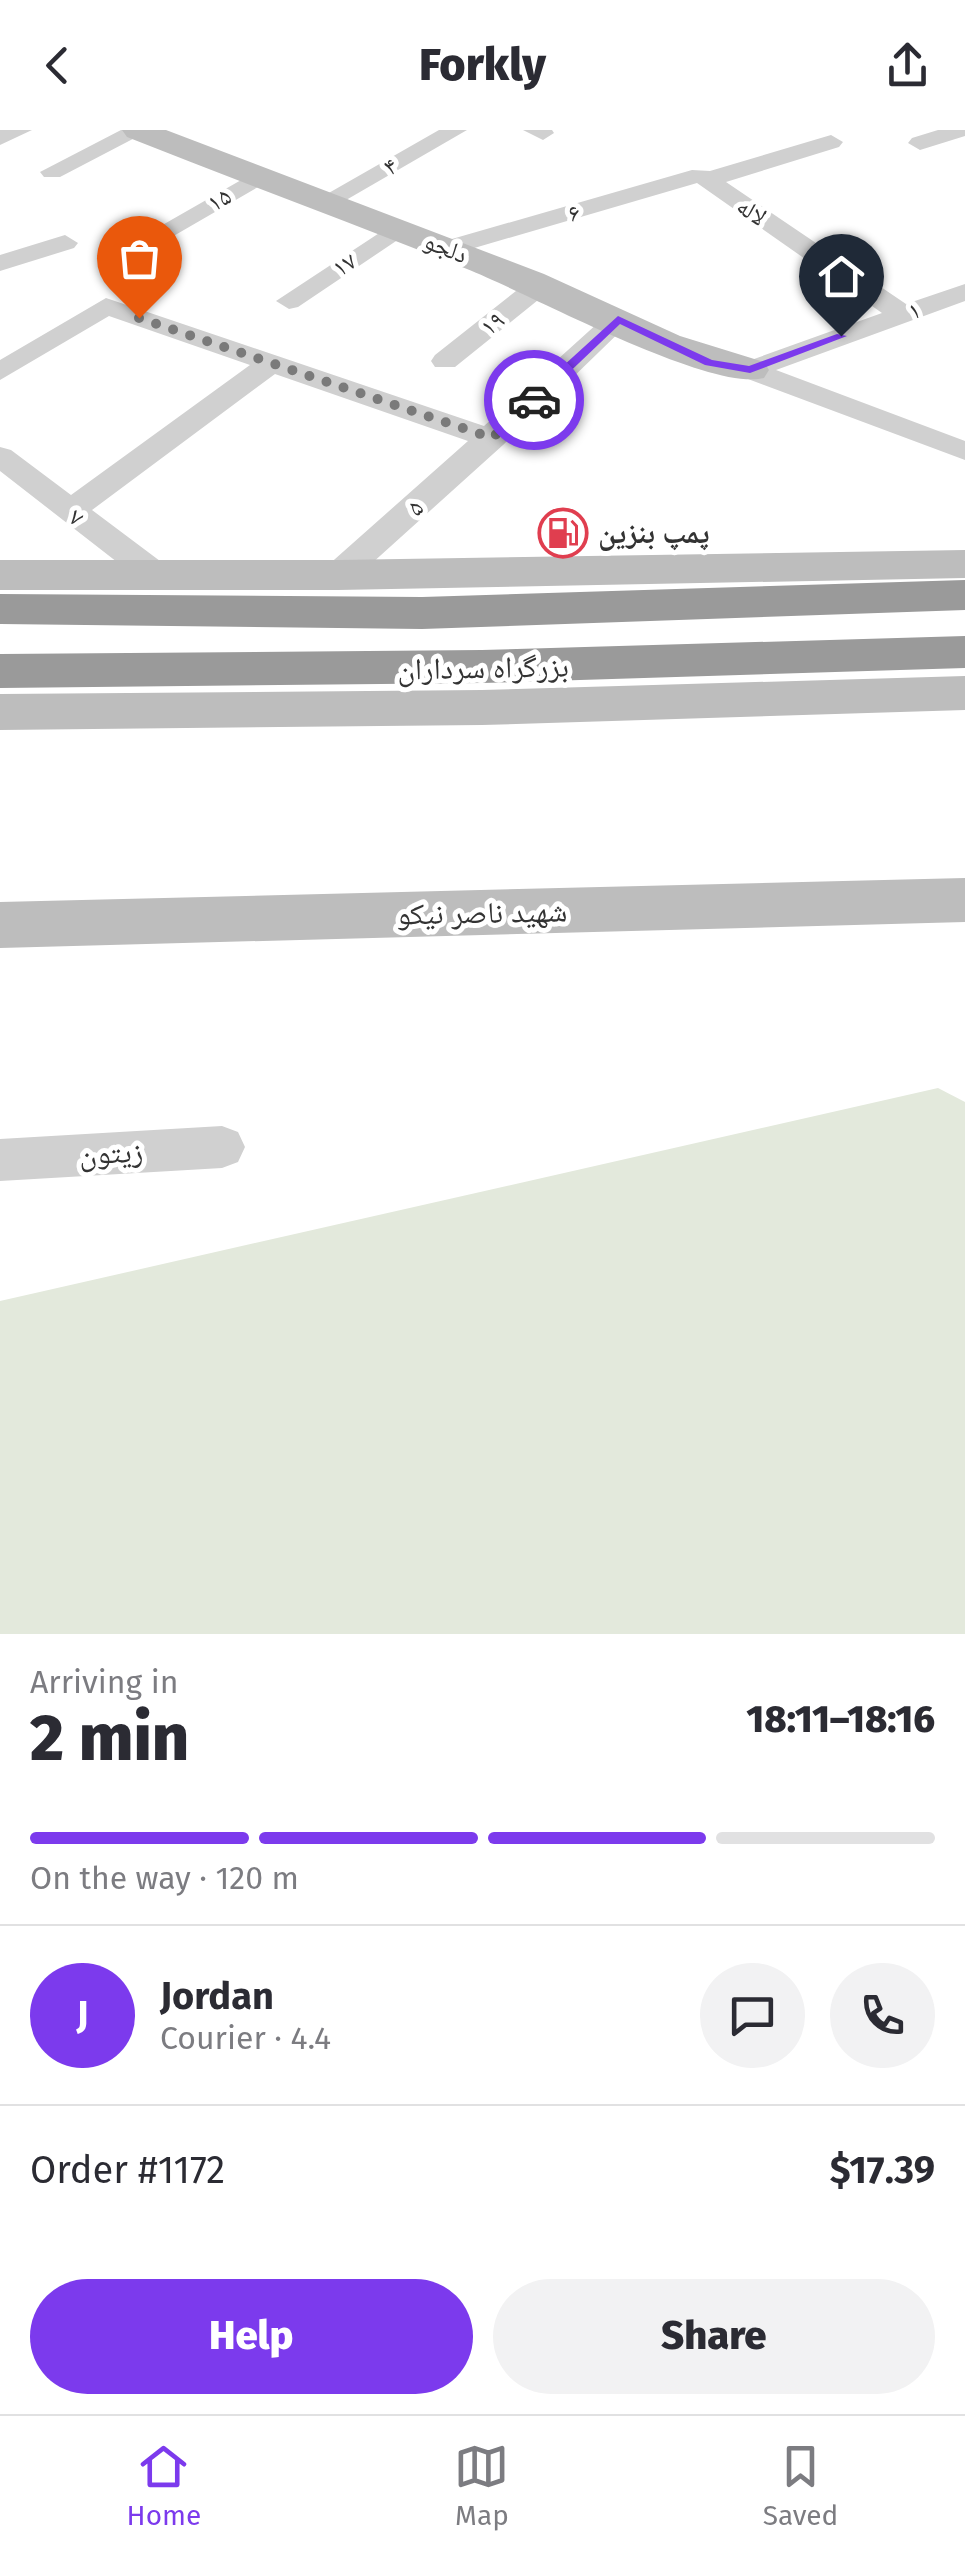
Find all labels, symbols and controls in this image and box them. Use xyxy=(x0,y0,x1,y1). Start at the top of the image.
icon: back xyxy=(30,38,85,93)
text: Forkly xyxy=(419,38,546,92)
icon: share xyxy=(880,38,935,93)
street label: ۴ xyxy=(378,151,403,183)
street label: ۱۵ xyxy=(202,181,237,218)
street label: لاله xyxy=(731,191,772,233)
street label: ۶ xyxy=(565,197,584,229)
pin xyxy=(97,216,182,319)
street label: دلجو xyxy=(420,226,472,270)
icon: bag xyxy=(112,231,167,286)
pin xyxy=(799,234,884,337)
street label: ۱۷ xyxy=(327,246,362,284)
icon: home xyxy=(814,249,869,304)
street label: ۱ xyxy=(904,295,925,327)
street label: ۱۹ xyxy=(474,305,511,342)
courier xyxy=(484,350,584,450)
icon: car xyxy=(507,373,562,428)
street label: ۵ xyxy=(401,493,430,523)
street label: ۷ xyxy=(63,502,90,533)
fuel station icon: پمپ بنزین xyxy=(537,507,589,559)
place label: پمپ بنزین xyxy=(598,515,709,551)
street label: بزرگراه سرداران xyxy=(397,649,569,687)
street label: شهید ناصر نیکو xyxy=(396,894,568,932)
street label: زیتون xyxy=(78,1133,144,1173)
text: Arriving in xyxy=(30,1663,178,1701)
text: 18:11–18:16 xyxy=(746,1696,935,1742)
text: 2 min xyxy=(30,1699,189,1777)
text: On the way · 120 m xyxy=(30,1859,299,1897)
button: chat xyxy=(700,1963,805,2068)
button: phone xyxy=(830,1963,935,2068)
text: Jordan xyxy=(160,1973,274,2019)
text: J xyxy=(76,1992,89,2038)
text: Courier · 4.4 xyxy=(160,2019,331,2057)
text: Order #1172 xyxy=(30,2147,225,2193)
text: $17.39 xyxy=(830,2147,935,2193)
button: Help xyxy=(30,2279,473,2394)
button: Share xyxy=(493,2279,935,2394)
tab: Home xyxy=(127,2439,201,2532)
tab: Map xyxy=(454,2439,509,2532)
tab: Saved xyxy=(763,2439,838,2532)

